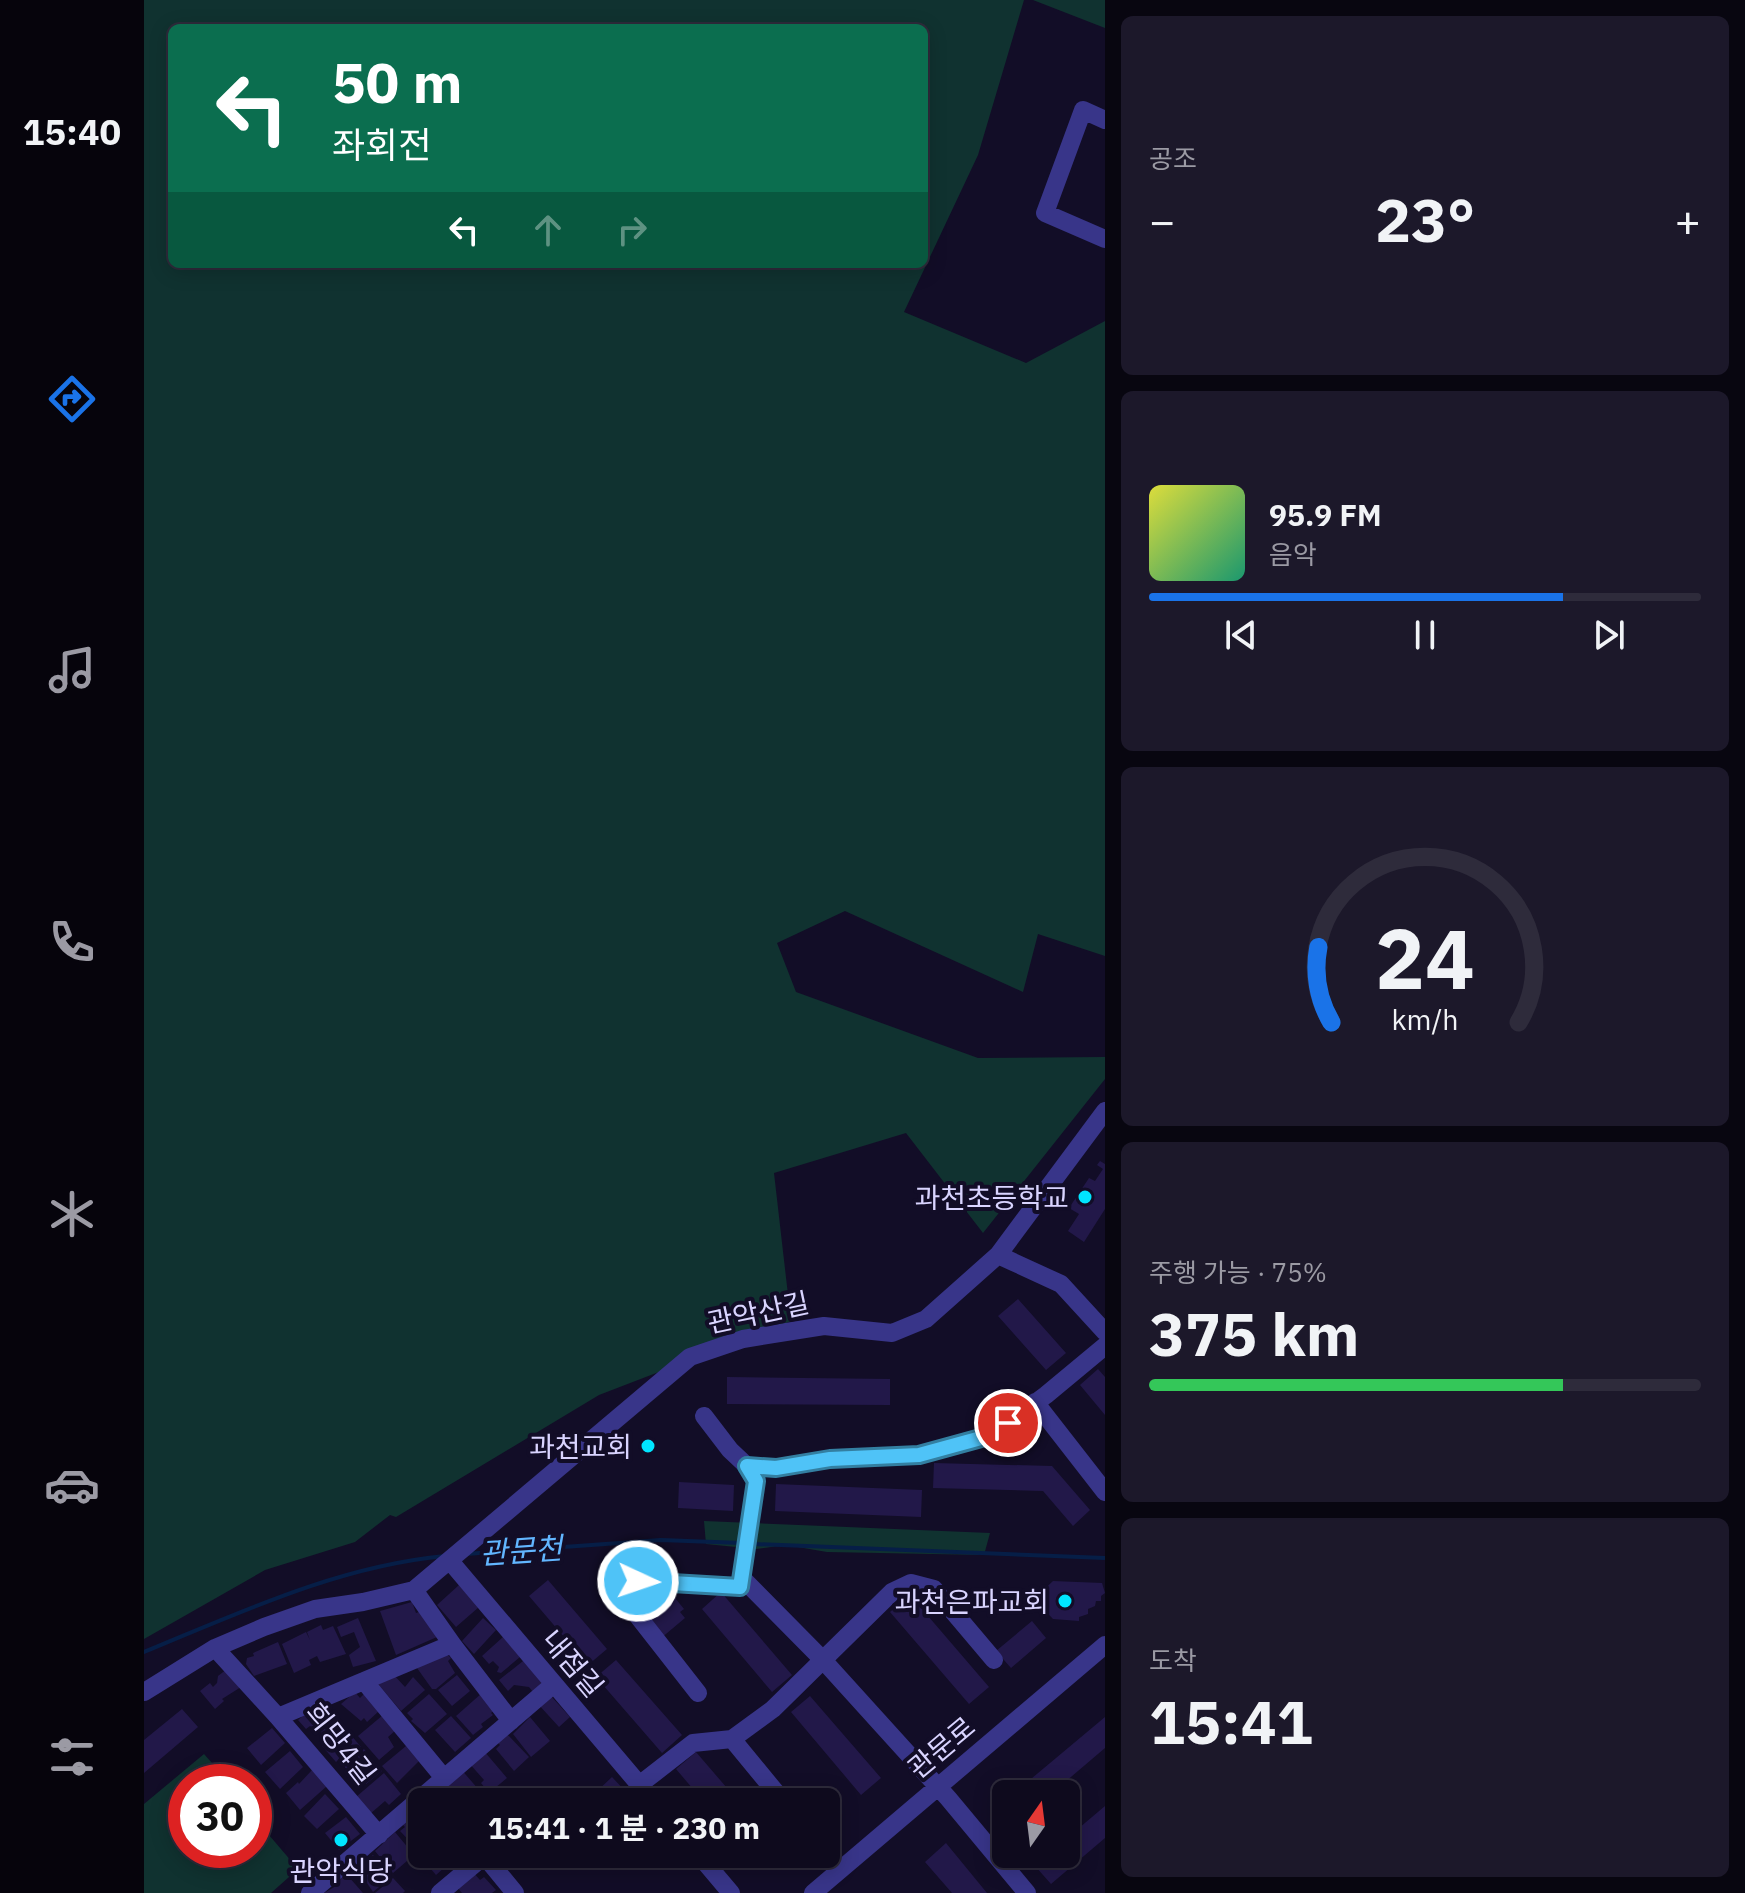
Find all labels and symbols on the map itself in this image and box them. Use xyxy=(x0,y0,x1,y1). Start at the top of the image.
place label: 과천초등학교 xyxy=(914,1179,1069,1216)
marker: 과천초등학교 xyxy=(1076,1188,1094,1206)
street label: 관악산길 xyxy=(704,1283,812,1341)
pin xyxy=(974,1389,1042,1457)
place label: 과천교회 xyxy=(529,1428,632,1465)
marker: 과천교회 xyxy=(639,1437,657,1455)
water label: 관문천 xyxy=(478,1527,567,1572)
position arrow xyxy=(596,1539,680,1623)
place label: 과천은파교회 xyxy=(894,1583,1049,1620)
marker: 과천은파교회 xyxy=(1056,1592,1074,1610)
street label: 내점길 xyxy=(534,1622,612,1704)
street label: 희망4길 xyxy=(297,1695,385,1791)
street label: 관문로 xyxy=(900,1708,982,1786)
speed limit sign: 30 xyxy=(168,1764,272,1868)
north arrow xyxy=(992,1780,1080,1868)
marker: 관악식당 xyxy=(332,1831,350,1849)
place label: 관악식당 xyxy=(289,1852,393,1889)

